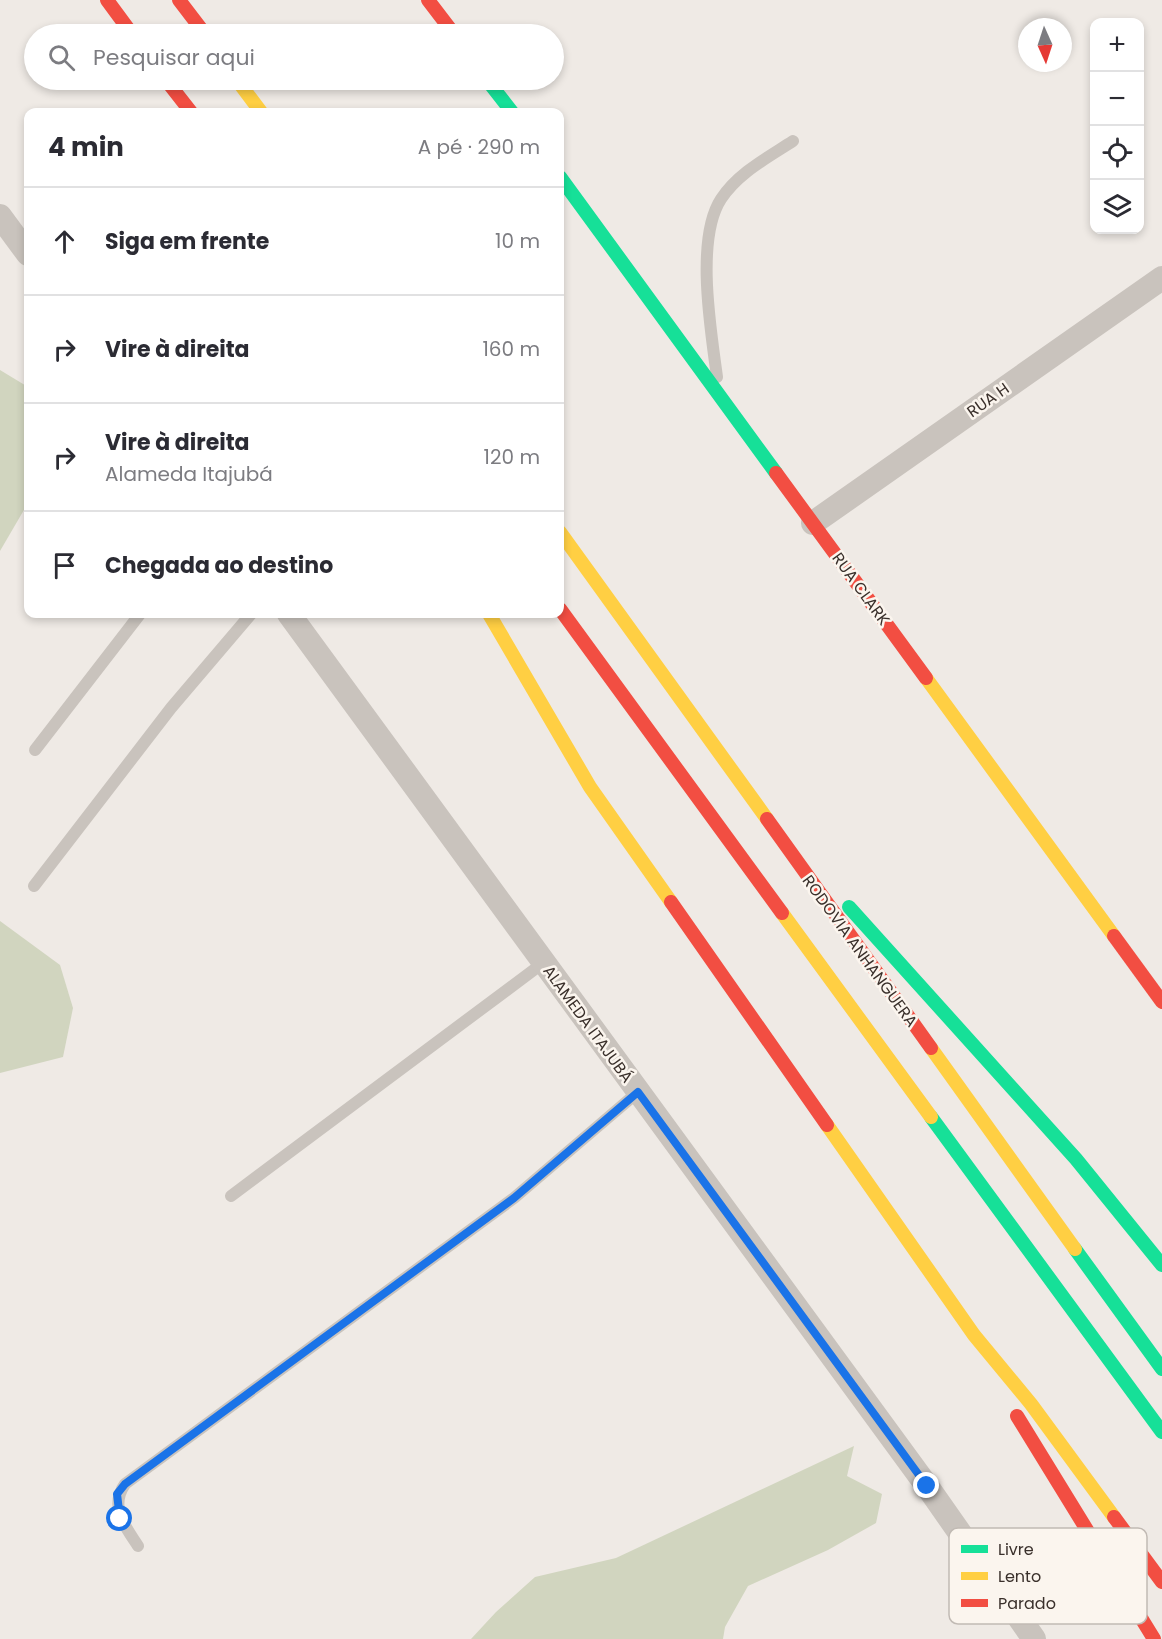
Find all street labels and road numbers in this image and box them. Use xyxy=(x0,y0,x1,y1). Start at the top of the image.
street label: RUA H xyxy=(962,377,1014,423)
street label: RUA CLARK xyxy=(827,548,896,630)
street label: RODOVIA ANHANGUERA xyxy=(797,870,923,1032)
street label: ALAMEDA ITAJUBÁ xyxy=(538,961,639,1088)

